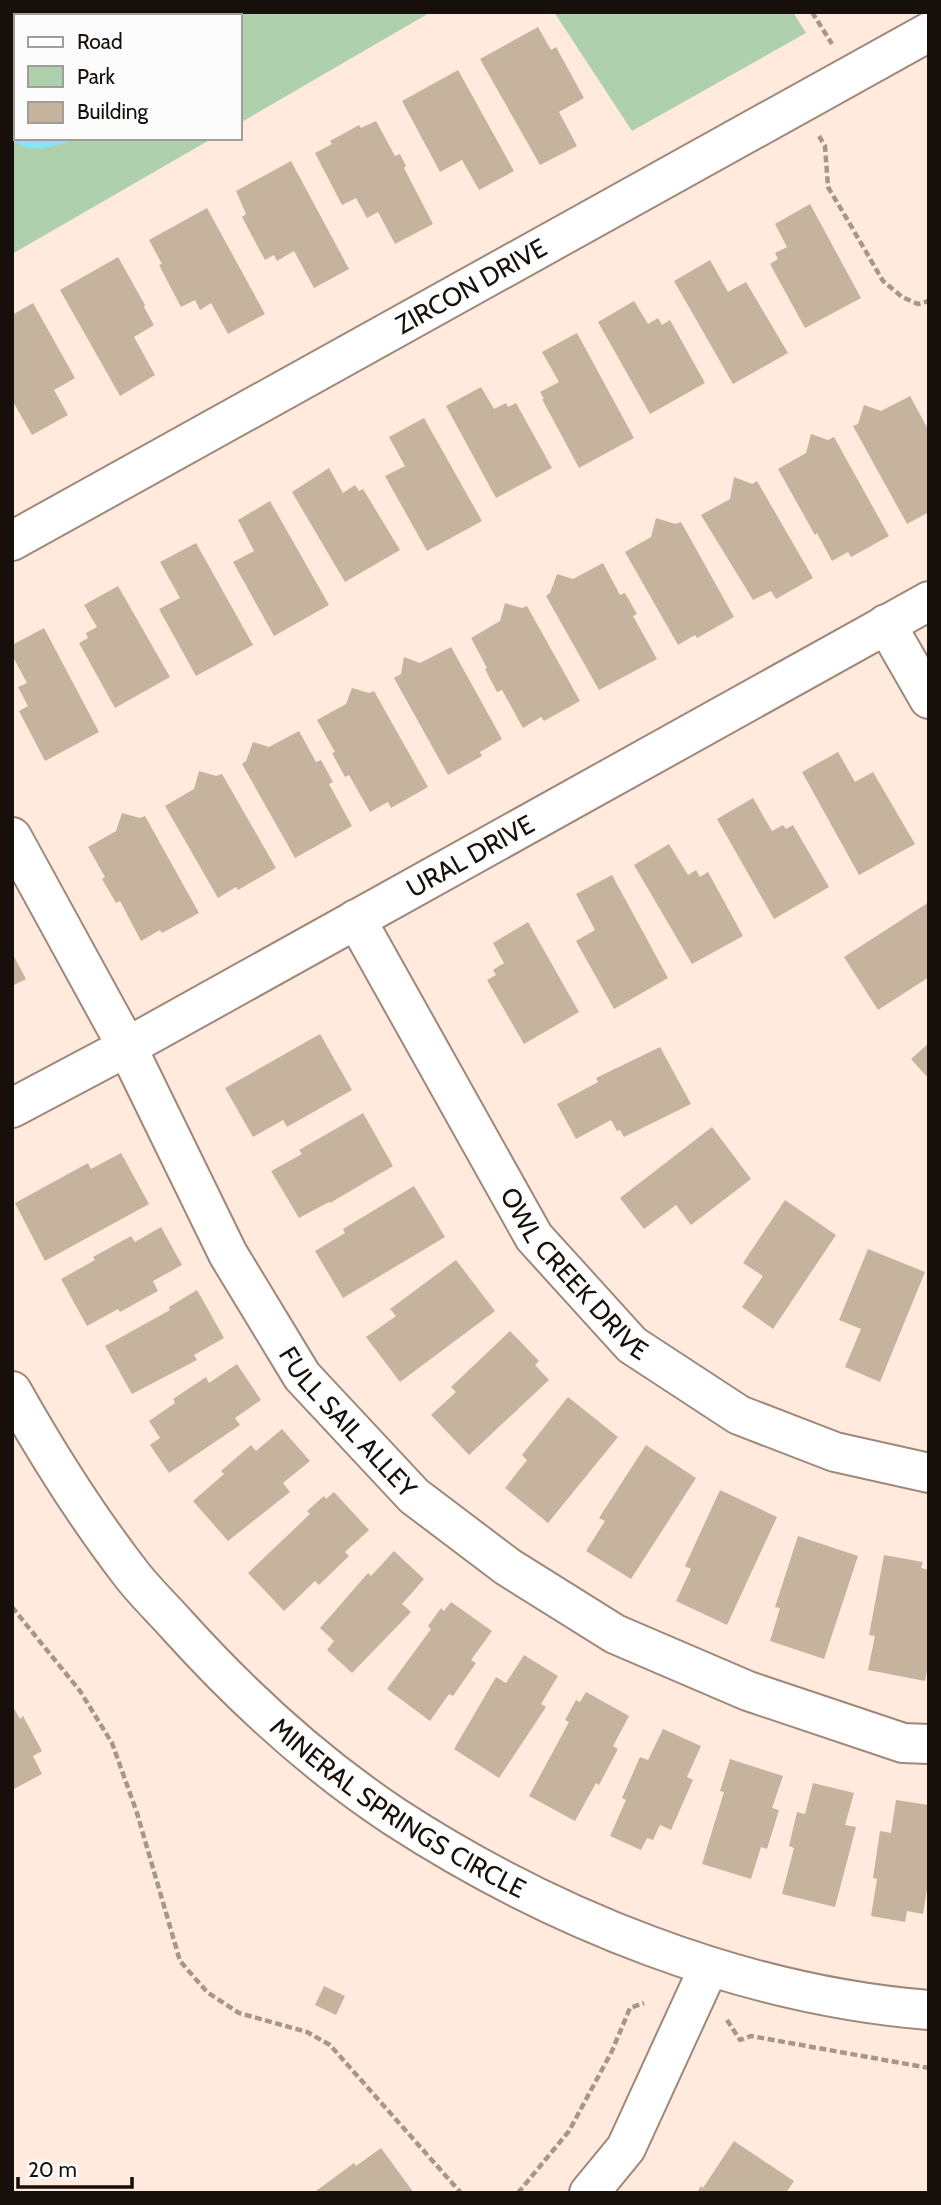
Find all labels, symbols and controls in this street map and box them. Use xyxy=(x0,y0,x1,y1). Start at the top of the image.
legend xyxy=(14,14,242,140)
text: Road xyxy=(77,29,123,54)
text: Park xyxy=(77,64,115,89)
text: Building xyxy=(77,99,149,124)
street label: ZIRCON DRIVE xyxy=(390,231,552,341)
street label: URAL DRIVE xyxy=(401,808,540,904)
street label: OWL CREEK DRIVE xyxy=(493,1182,654,1367)
street label: FULL SAIL ALLEY xyxy=(272,1341,424,1505)
street label: MINERAL SPRINGS CIRCLE xyxy=(264,1711,531,1905)
scale bar xyxy=(18,2146,131,2190)
text: 20 m xyxy=(28,2157,77,2182)

